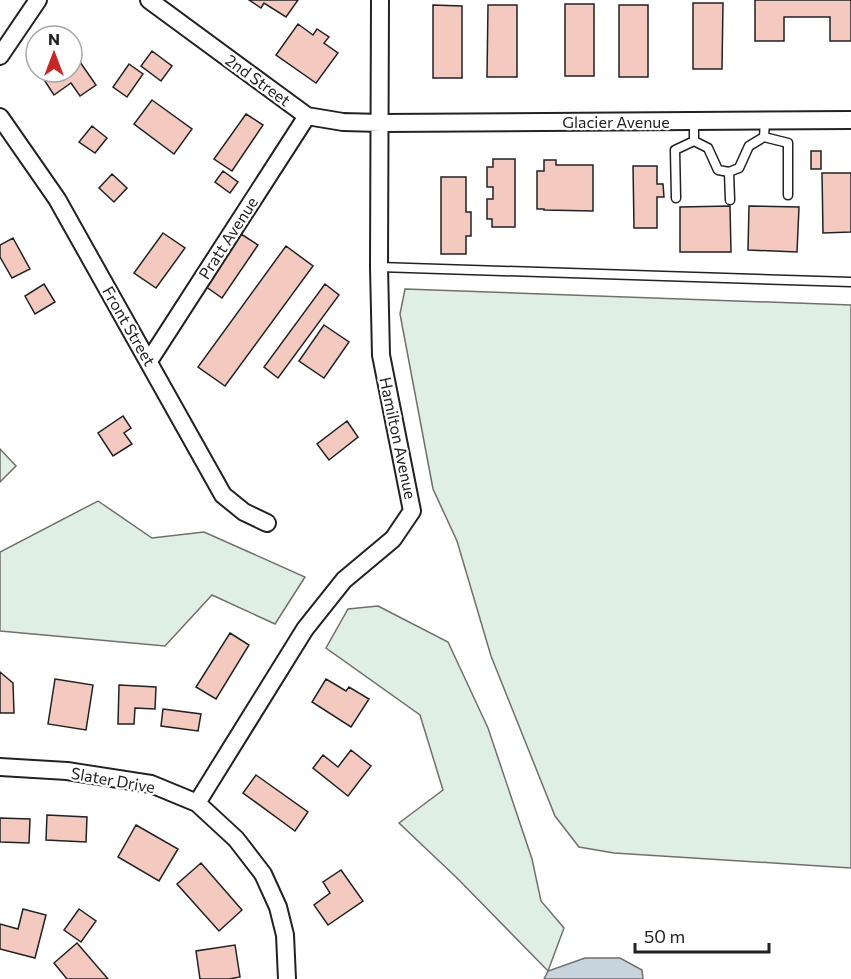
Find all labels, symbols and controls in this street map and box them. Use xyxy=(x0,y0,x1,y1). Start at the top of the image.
north arrow xyxy=(24,24,84,84)
text: N xyxy=(48,29,60,48)
street label: 2nd Street xyxy=(222,50,295,110)
street label: Glacier Avenue xyxy=(562,112,670,131)
street label: Pratt Avenue xyxy=(194,193,261,282)
street label: Front Street xyxy=(99,283,160,369)
street label: Hamilton Avenue xyxy=(376,375,421,501)
street label: Slater Drive xyxy=(70,763,156,796)
scale bar xyxy=(635,916,768,954)
text: 50 m xyxy=(644,925,685,947)

